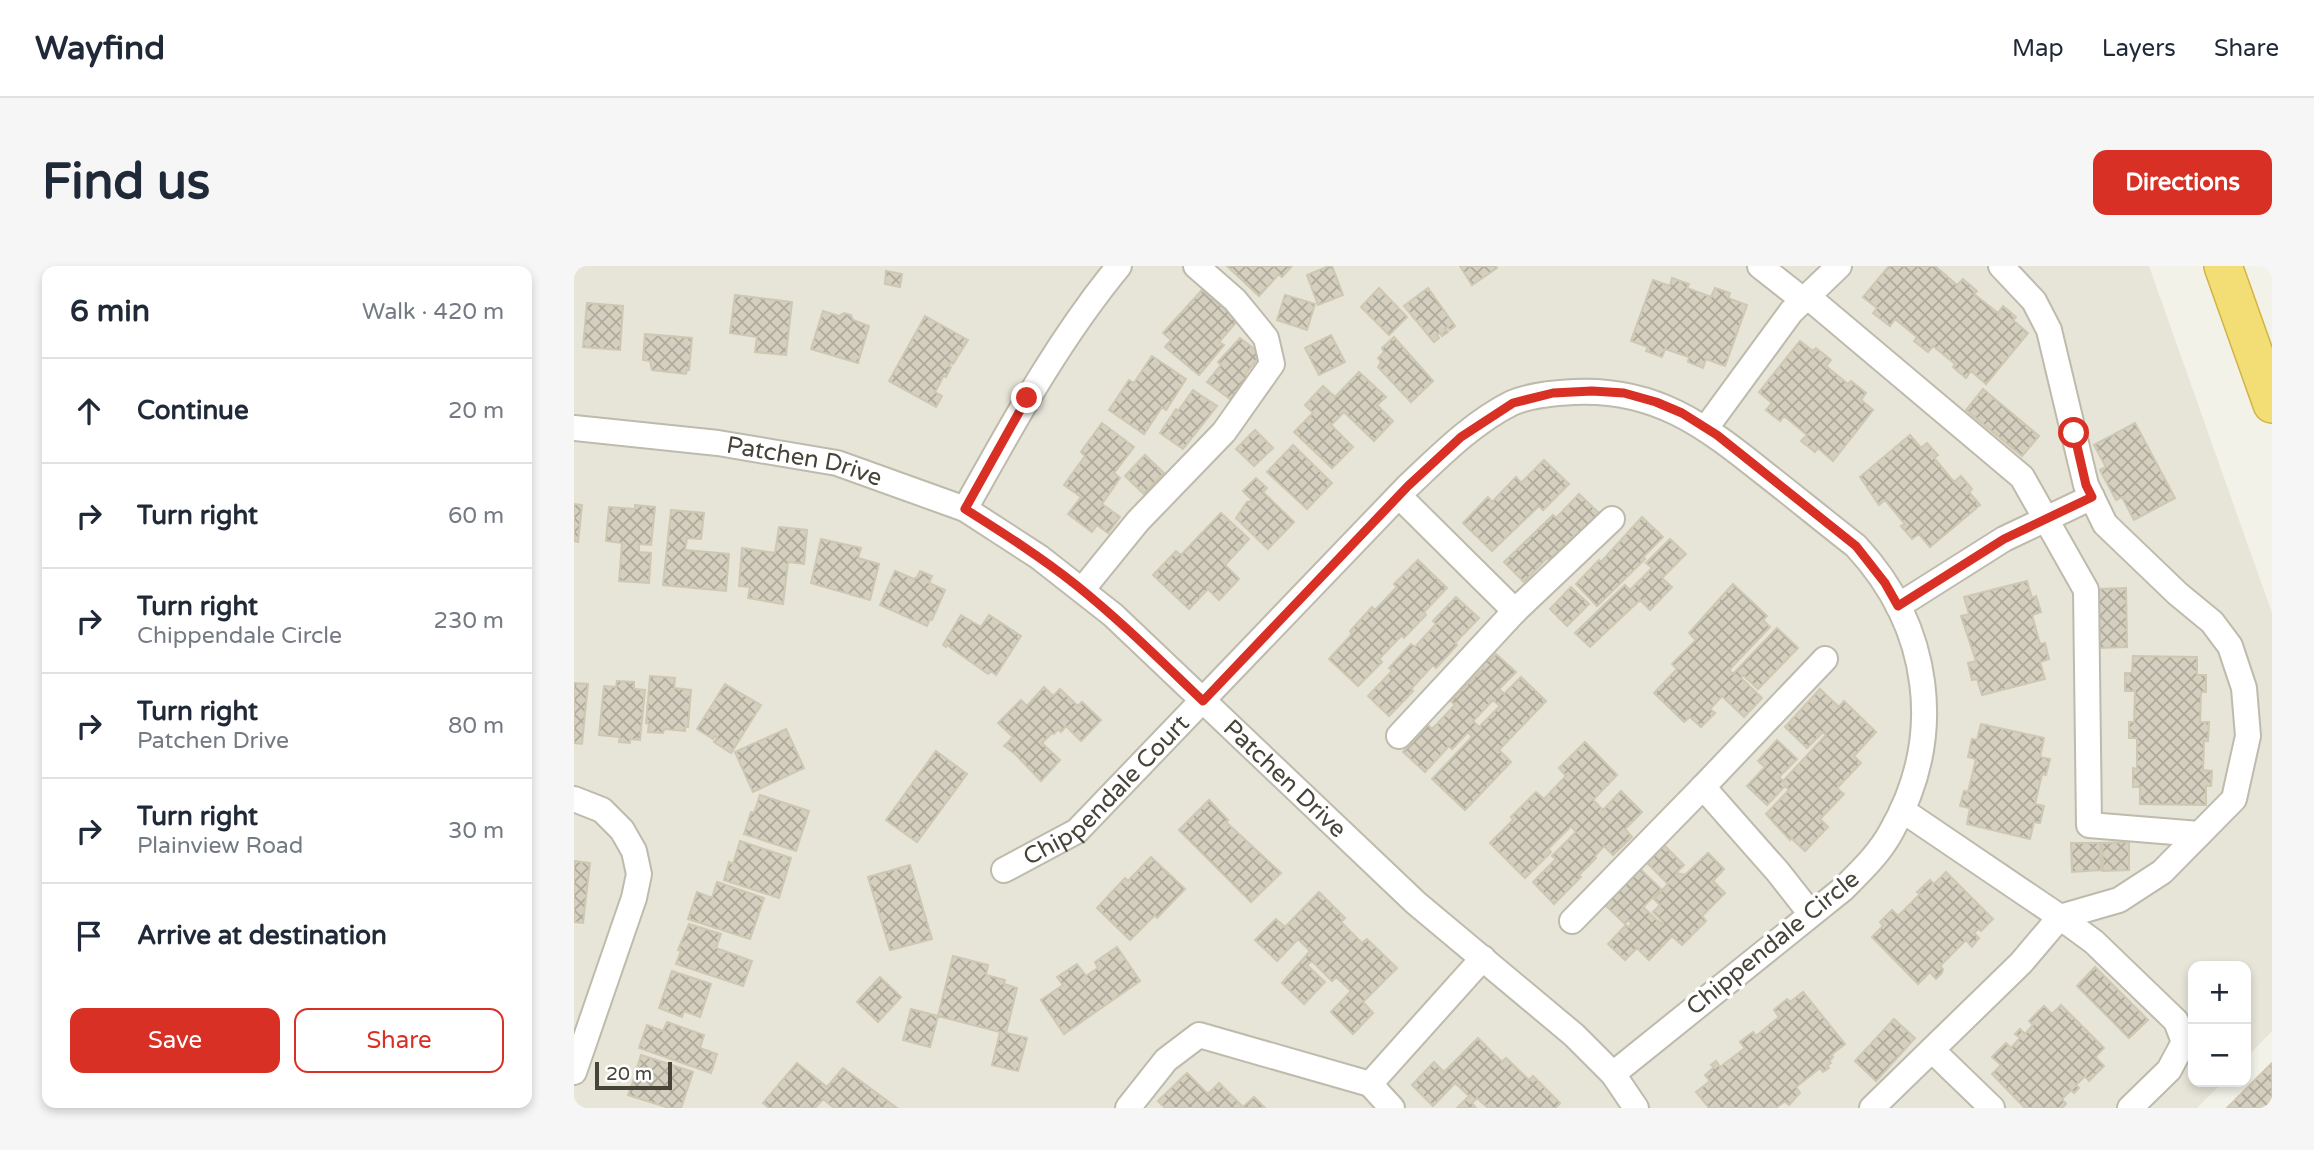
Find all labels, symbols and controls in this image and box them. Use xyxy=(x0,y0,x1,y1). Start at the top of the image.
text: Wayfind xyxy=(35,29,165,68)
text: Map xyxy=(2012,34,2064,63)
text: Layers xyxy=(2102,34,2176,63)
text: Share xyxy=(2214,34,2279,63)
button: Directions xyxy=(2093,150,2272,215)
text: Find us xyxy=(42,153,210,212)
text: 6 min xyxy=(70,293,150,330)
text: Walk · 420 m xyxy=(362,298,504,326)
route end xyxy=(1011,382,1042,413)
icon: ahead xyxy=(70,392,108,430)
text: Continue xyxy=(137,395,249,426)
text: 20 m xyxy=(448,397,504,425)
route start xyxy=(2058,417,2089,448)
street label: Patchen Drive xyxy=(724,430,886,493)
icon: right xyxy=(70,497,108,535)
text: Turn right xyxy=(137,500,258,531)
text: 60 m xyxy=(448,502,504,530)
text: Turn right xyxy=(137,591,258,622)
icon: right xyxy=(70,602,108,640)
text: 230 m xyxy=(434,607,504,635)
text: Chippendale Circle xyxy=(137,622,342,650)
text: Turn right xyxy=(137,696,258,727)
icon: right xyxy=(70,707,108,745)
street label: Chippendale Court xyxy=(1018,709,1195,872)
text: 80 m xyxy=(448,712,504,740)
street label: Patchen Drive xyxy=(1217,713,1353,844)
text: Patchen Drive xyxy=(137,727,289,755)
text: Turn right xyxy=(137,801,258,832)
icon: right xyxy=(70,812,108,850)
text: 30 m xyxy=(448,817,504,845)
text: Plainview Road xyxy=(137,832,303,860)
street label: Chippendale Circle xyxy=(1681,864,1865,1022)
icon: arrive xyxy=(70,917,108,955)
text: Arrive at destination xyxy=(137,920,387,951)
map controls xyxy=(2188,961,2251,1087)
button: + xyxy=(2188,961,2251,1024)
button: Save xyxy=(70,1008,280,1073)
button: Share xyxy=(294,1008,504,1073)
button: − xyxy=(2188,1024,2251,1087)
scale bar xyxy=(595,1059,672,1091)
text: 20 m xyxy=(606,1063,652,1085)

